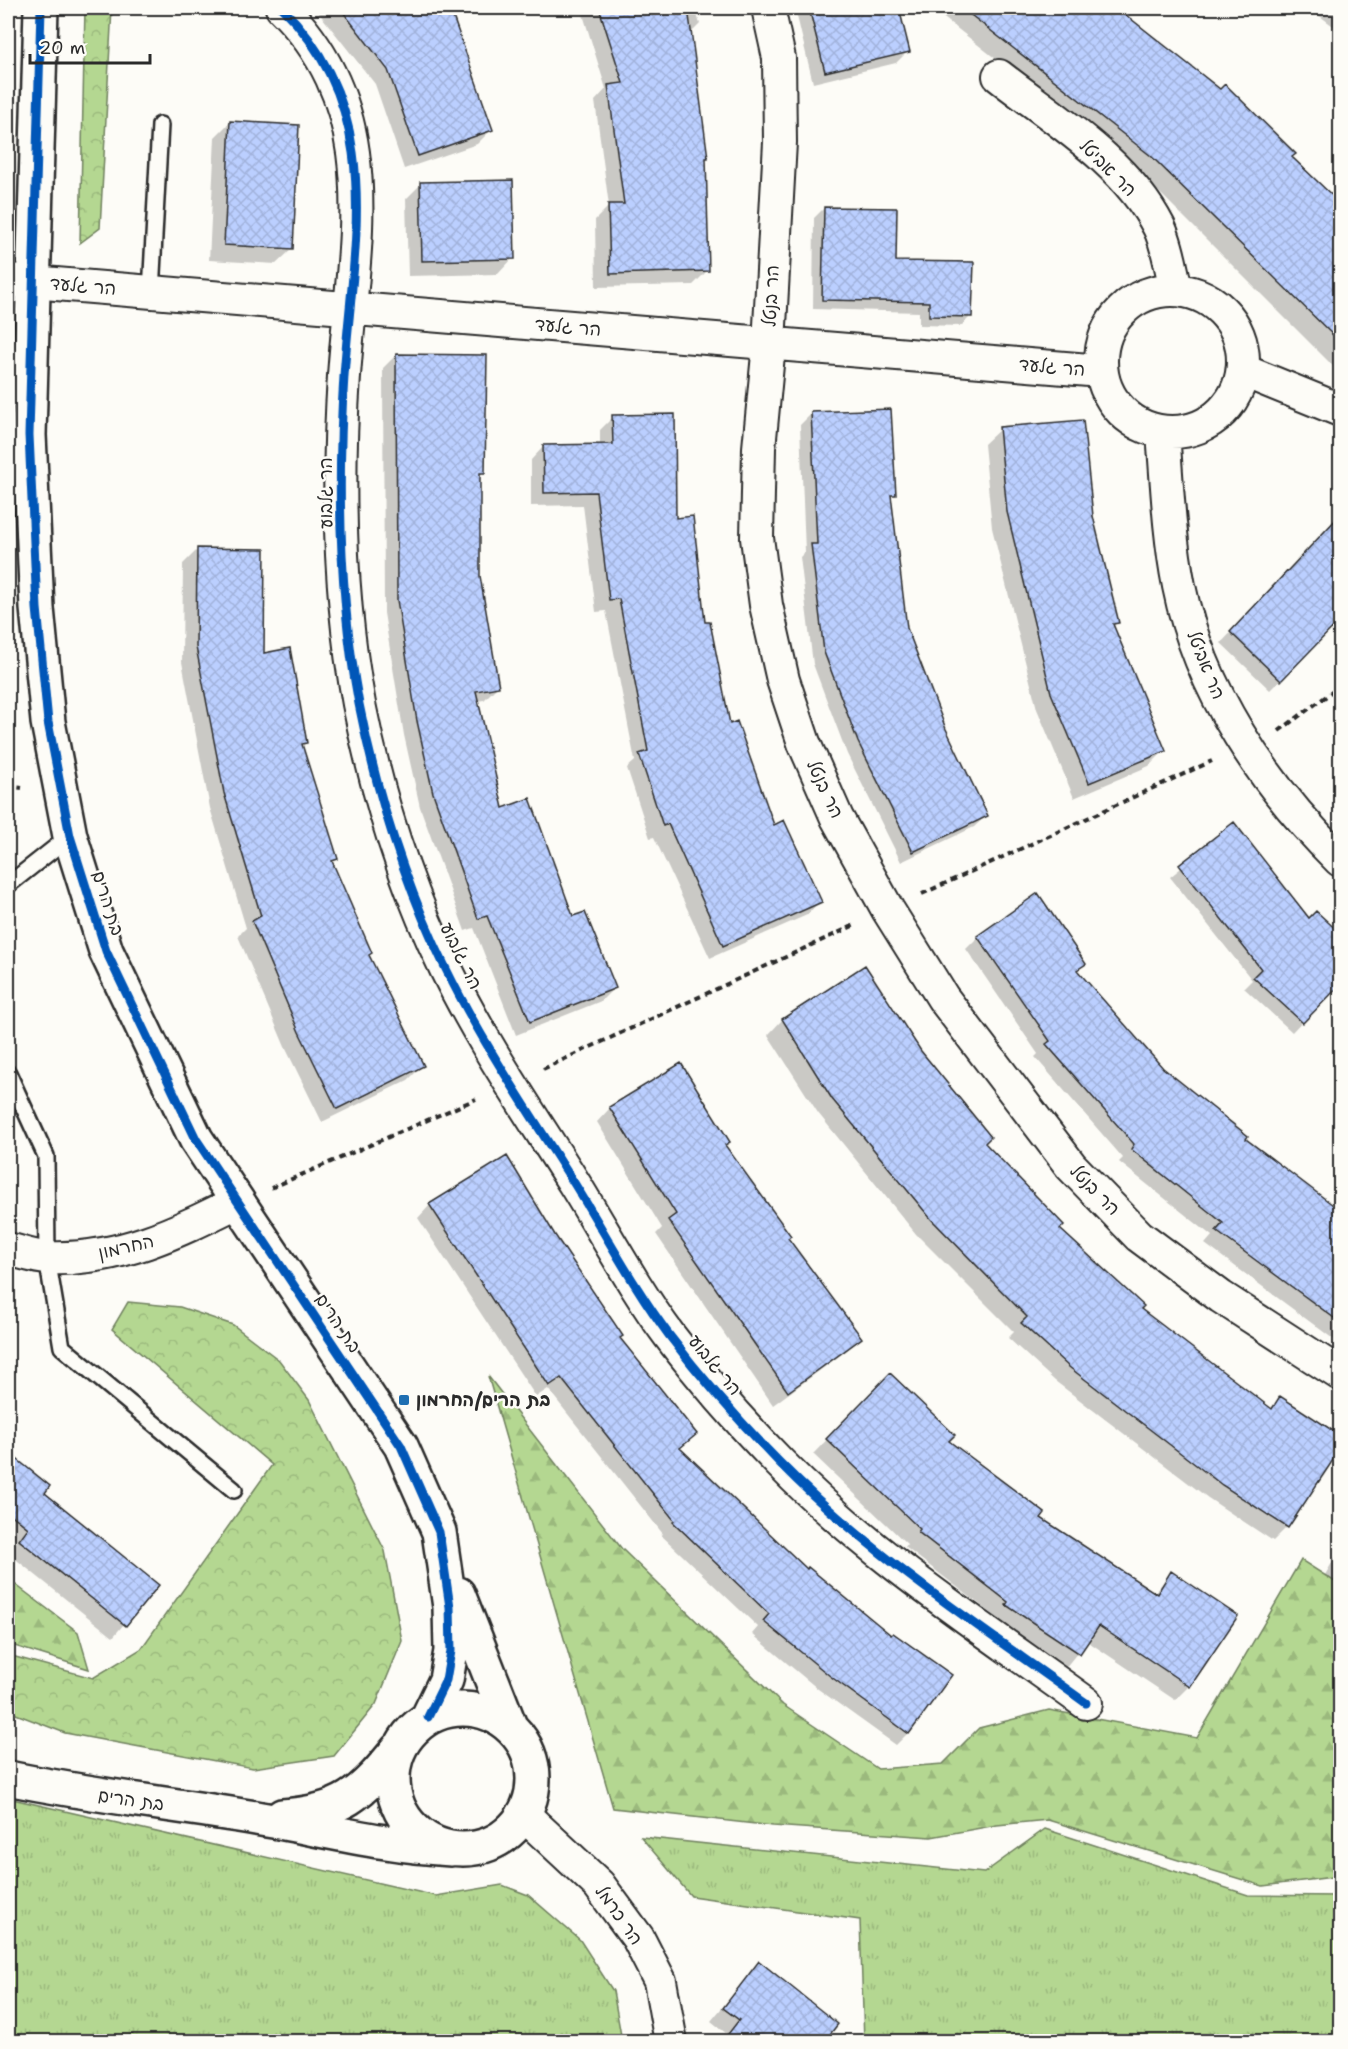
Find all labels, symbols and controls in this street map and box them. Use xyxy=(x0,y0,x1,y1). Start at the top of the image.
scale bar xyxy=(30,27,150,65)
text: 20 m xyxy=(39,36,85,60)
street label: הר אביטל xyxy=(1074,134,1142,202)
street label: הר בנטל xyxy=(757,264,785,328)
street label: הר גלעד xyxy=(49,271,117,301)
street label: הר גלעד xyxy=(534,312,602,342)
street label: הר גלעד xyxy=(1018,352,1086,382)
street label: הר גלבוע xyxy=(314,457,338,529)
street label: הר אביטל xyxy=(1181,627,1231,703)
street label: הר בנטל xyxy=(801,756,849,822)
street label: בת הרים xyxy=(86,868,130,938)
street label: הר גלבוע xyxy=(435,919,487,993)
street label: הר בנטל xyxy=(1065,1159,1125,1221)
street label: החרמון xyxy=(96,1229,156,1265)
street label: בת הרים xyxy=(309,1289,367,1357)
street label: הר גלבוע xyxy=(683,1330,747,1400)
place label: בת הרים/החרמון xyxy=(416,1388,550,1412)
marker: בת הרים/החרמון xyxy=(397,1393,411,1407)
street label: בת הרים xyxy=(96,1783,166,1817)
street label: הר כרמל xyxy=(590,1880,648,1950)

